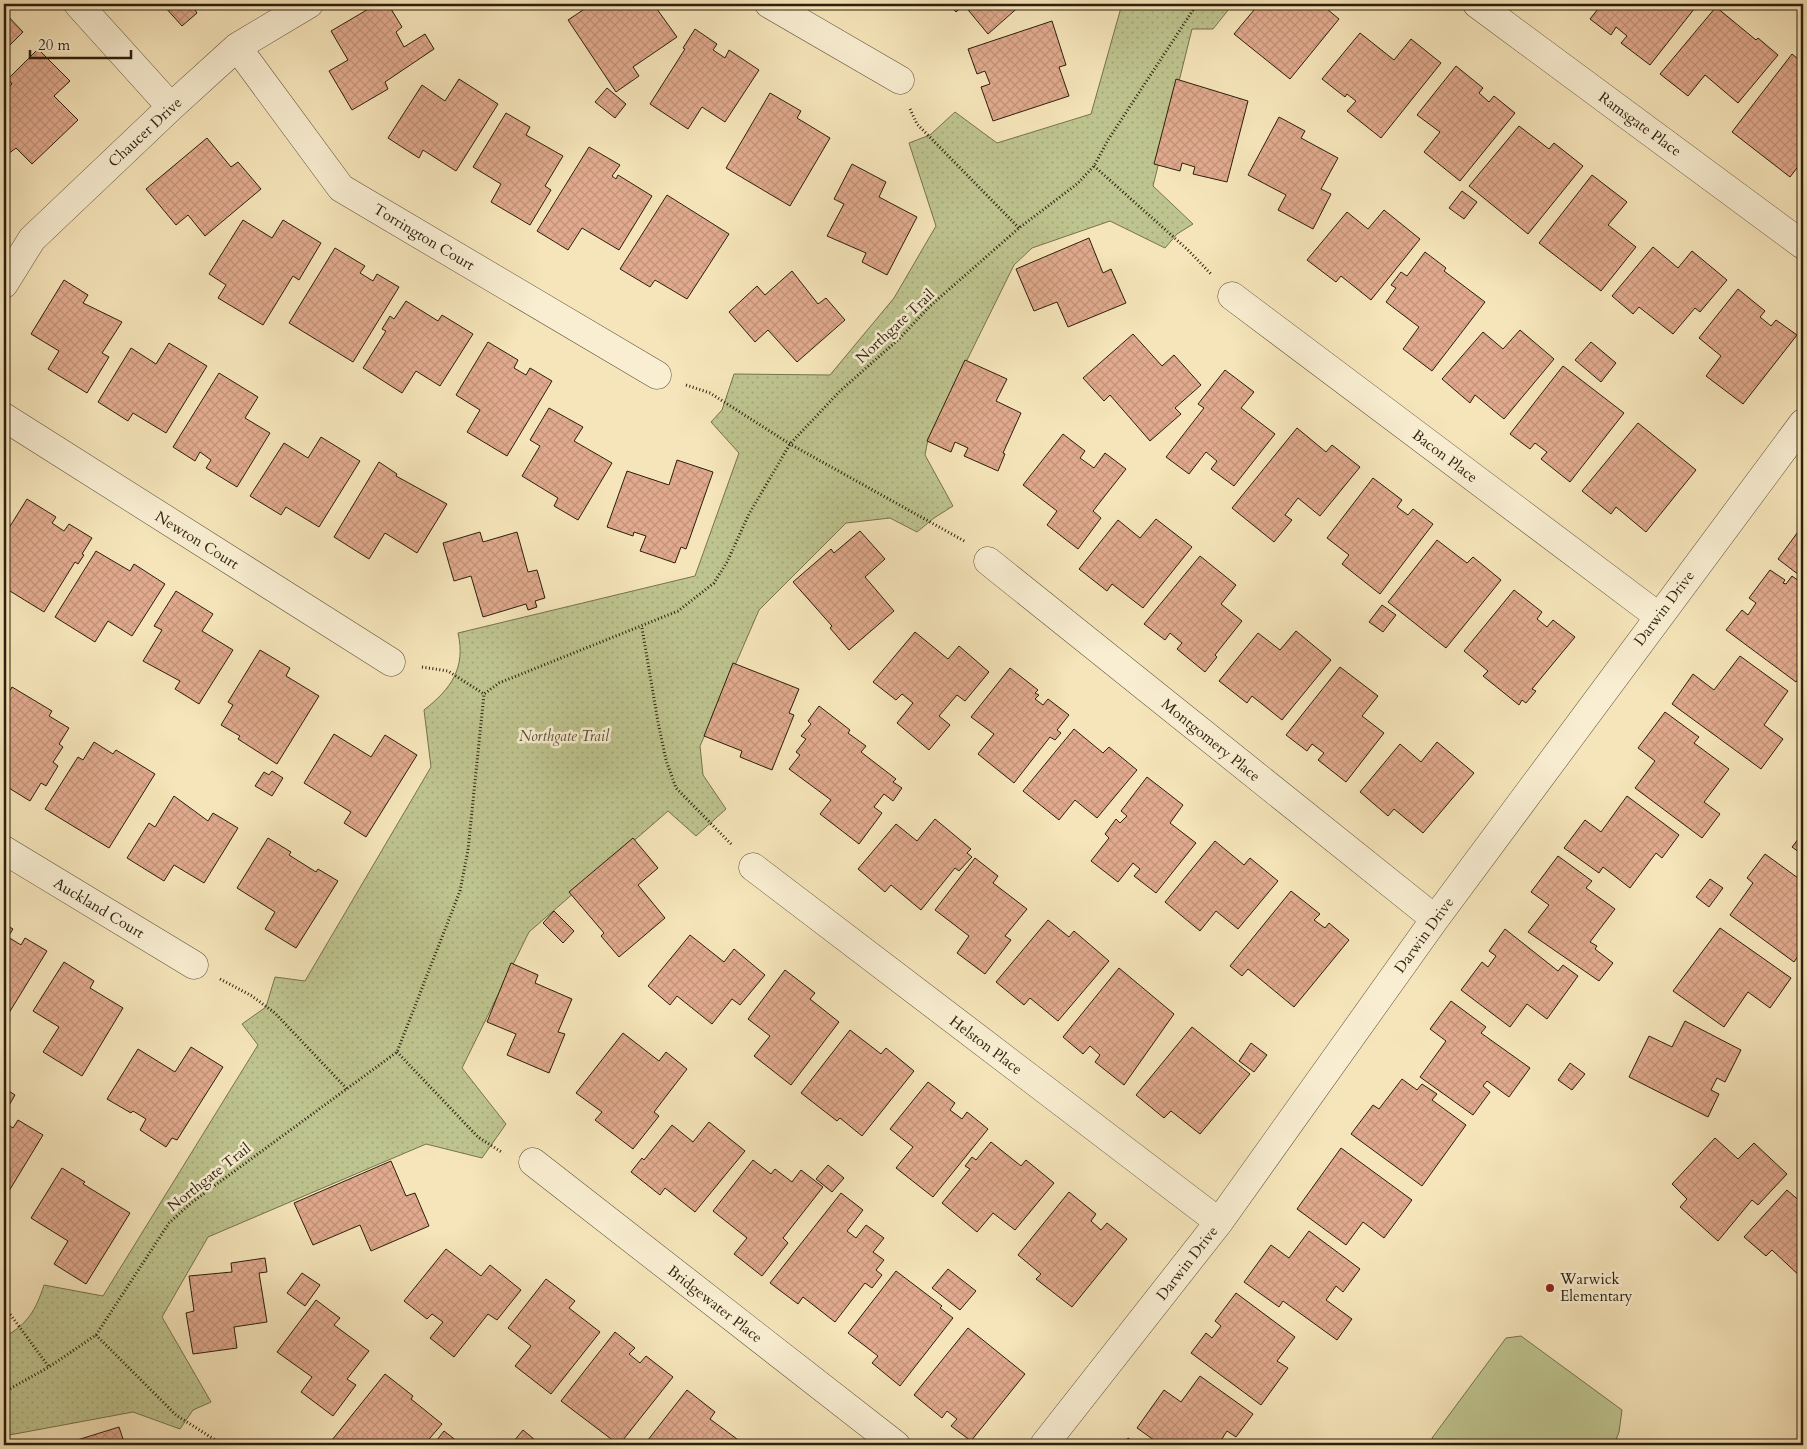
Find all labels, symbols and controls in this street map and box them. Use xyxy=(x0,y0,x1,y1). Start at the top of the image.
scale bar xyxy=(30,28,131,60)
text: 20 m xyxy=(38,35,70,55)
street label: Ramsgate Place xyxy=(1595,87,1686,161)
street label: Chaucer Drive xyxy=(104,93,186,171)
street label: Torrington Court xyxy=(370,199,478,275)
street label: Northgate Trail xyxy=(851,284,939,368)
street label: Bacon Place xyxy=(1408,425,1482,487)
street label: Newton Court xyxy=(151,506,243,574)
street label: Darwin Drive xyxy=(1629,566,1699,650)
street label: Montgomery Place xyxy=(1157,694,1265,786)
park label: Northgate Trail xyxy=(519,726,610,746)
street label: Auckland Court xyxy=(50,873,148,943)
street label: Darwin Drive xyxy=(1390,893,1458,977)
street label: Helston Place xyxy=(945,1011,1027,1079)
street label: Northgate Trail xyxy=(163,1138,255,1216)
street label: Darwin Drive xyxy=(1152,1222,1222,1304)
street label: Bridgewater Place xyxy=(663,1261,767,1348)
place label: Warwick Elementary xyxy=(1559,1269,1633,1306)
marker: Warwick Elementary xyxy=(1544,1282,1556,1294)

